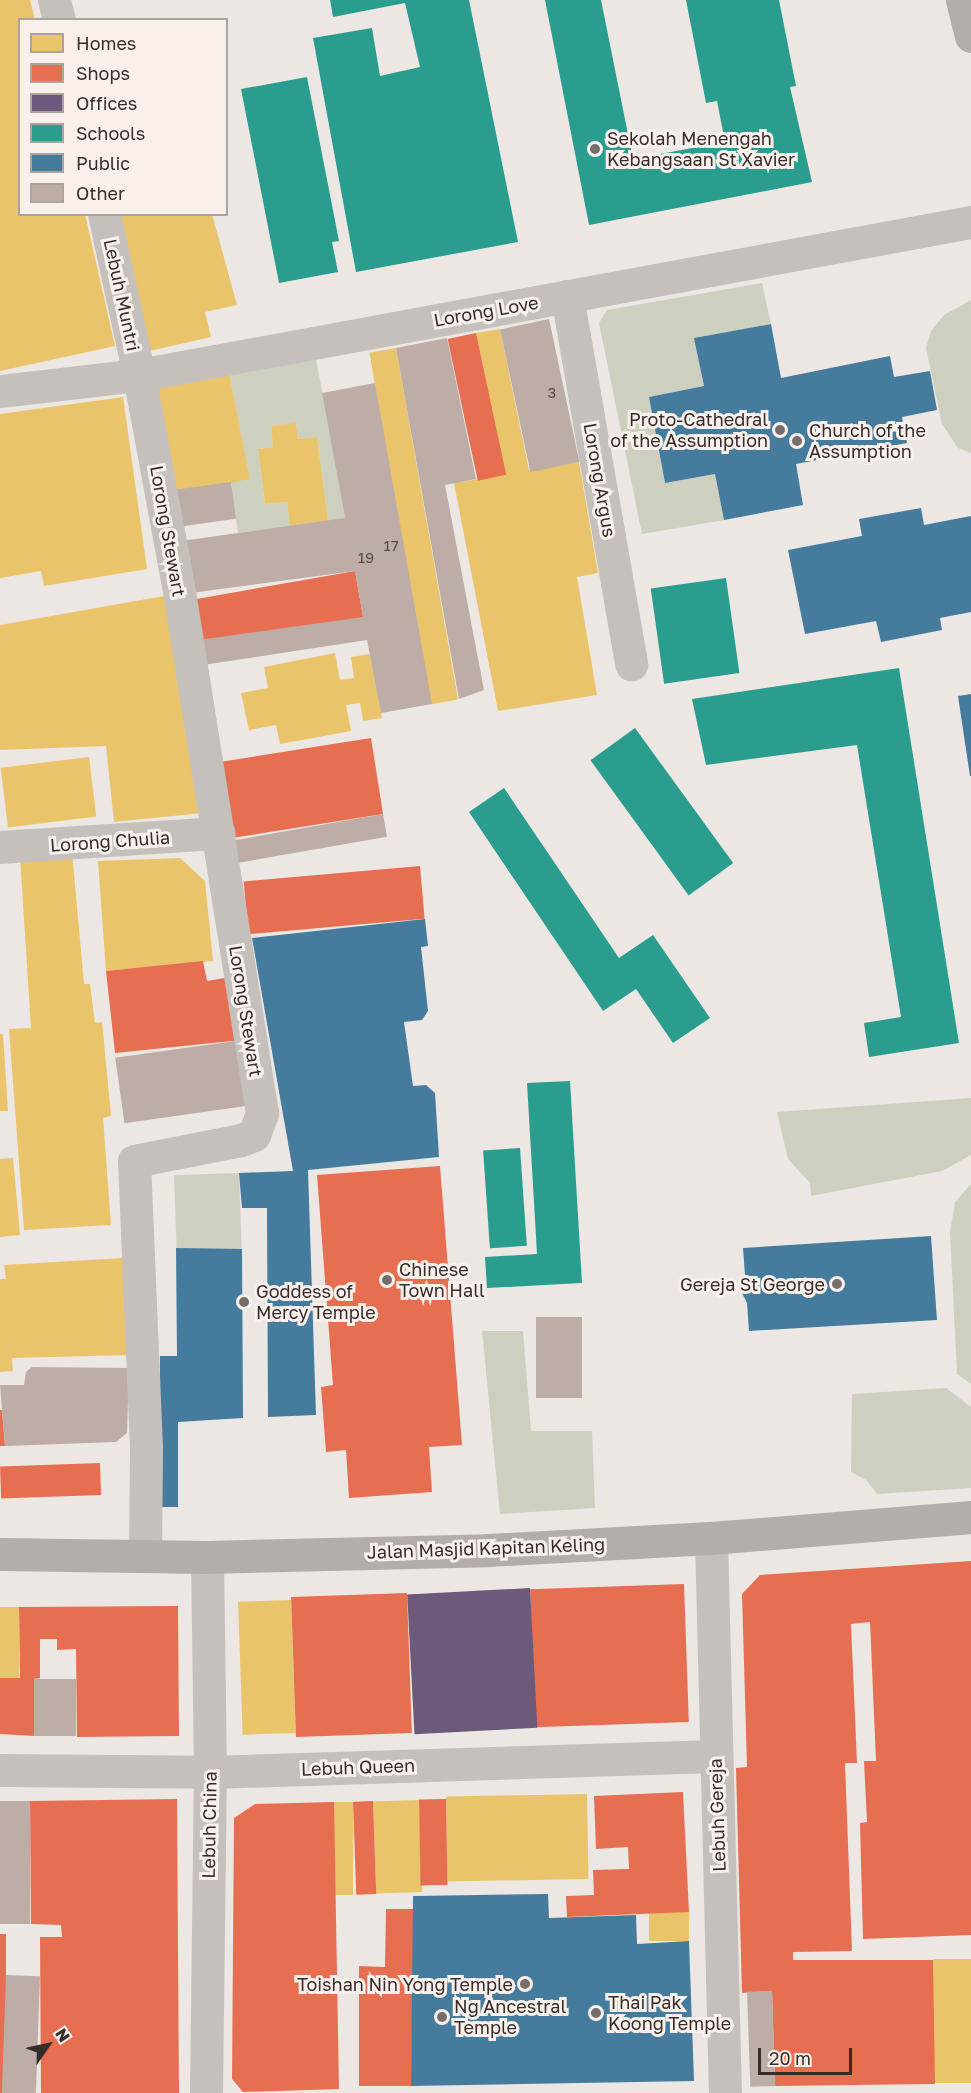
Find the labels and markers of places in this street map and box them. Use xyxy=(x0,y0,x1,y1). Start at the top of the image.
place label: Sekolah Menengah Kebangsaan St Xavier xyxy=(607,128,795,170)
marker: Sekolah Menengah Kebangsaan St Xavier xyxy=(588,142,602,156)
place label: Proto-Cathedral of the Assumption xyxy=(610,409,768,452)
place label: Church of the Assumption xyxy=(809,420,926,462)
marker: Proto-Cathedral of the Assumption xyxy=(773,423,787,437)
marker: Church of the Assumption xyxy=(790,434,804,448)
place label: Chinese Town Hall xyxy=(399,1259,485,1302)
marker: Chinese Town Hall xyxy=(380,1273,394,1287)
place label: Gereja St George xyxy=(680,1273,825,1295)
marker: Gereja St George xyxy=(830,1277,844,1291)
place label: Goddess of Mercy Temple xyxy=(256,1281,376,1324)
marker: Goddess of Mercy Temple xyxy=(237,1295,251,1309)
place label: Toishan Nin Yong Temple xyxy=(297,1973,513,1995)
marker: Toishan Nin Yong Temple xyxy=(518,1977,532,1991)
place label: Thai Pak Koong Temple xyxy=(608,1992,731,2034)
place label: Ng Ancestral Temple xyxy=(454,1996,566,2038)
marker: Thai Pak Koong Temple xyxy=(589,2006,603,2020)
marker: Ng Ancestral Temple xyxy=(435,2010,449,2024)

